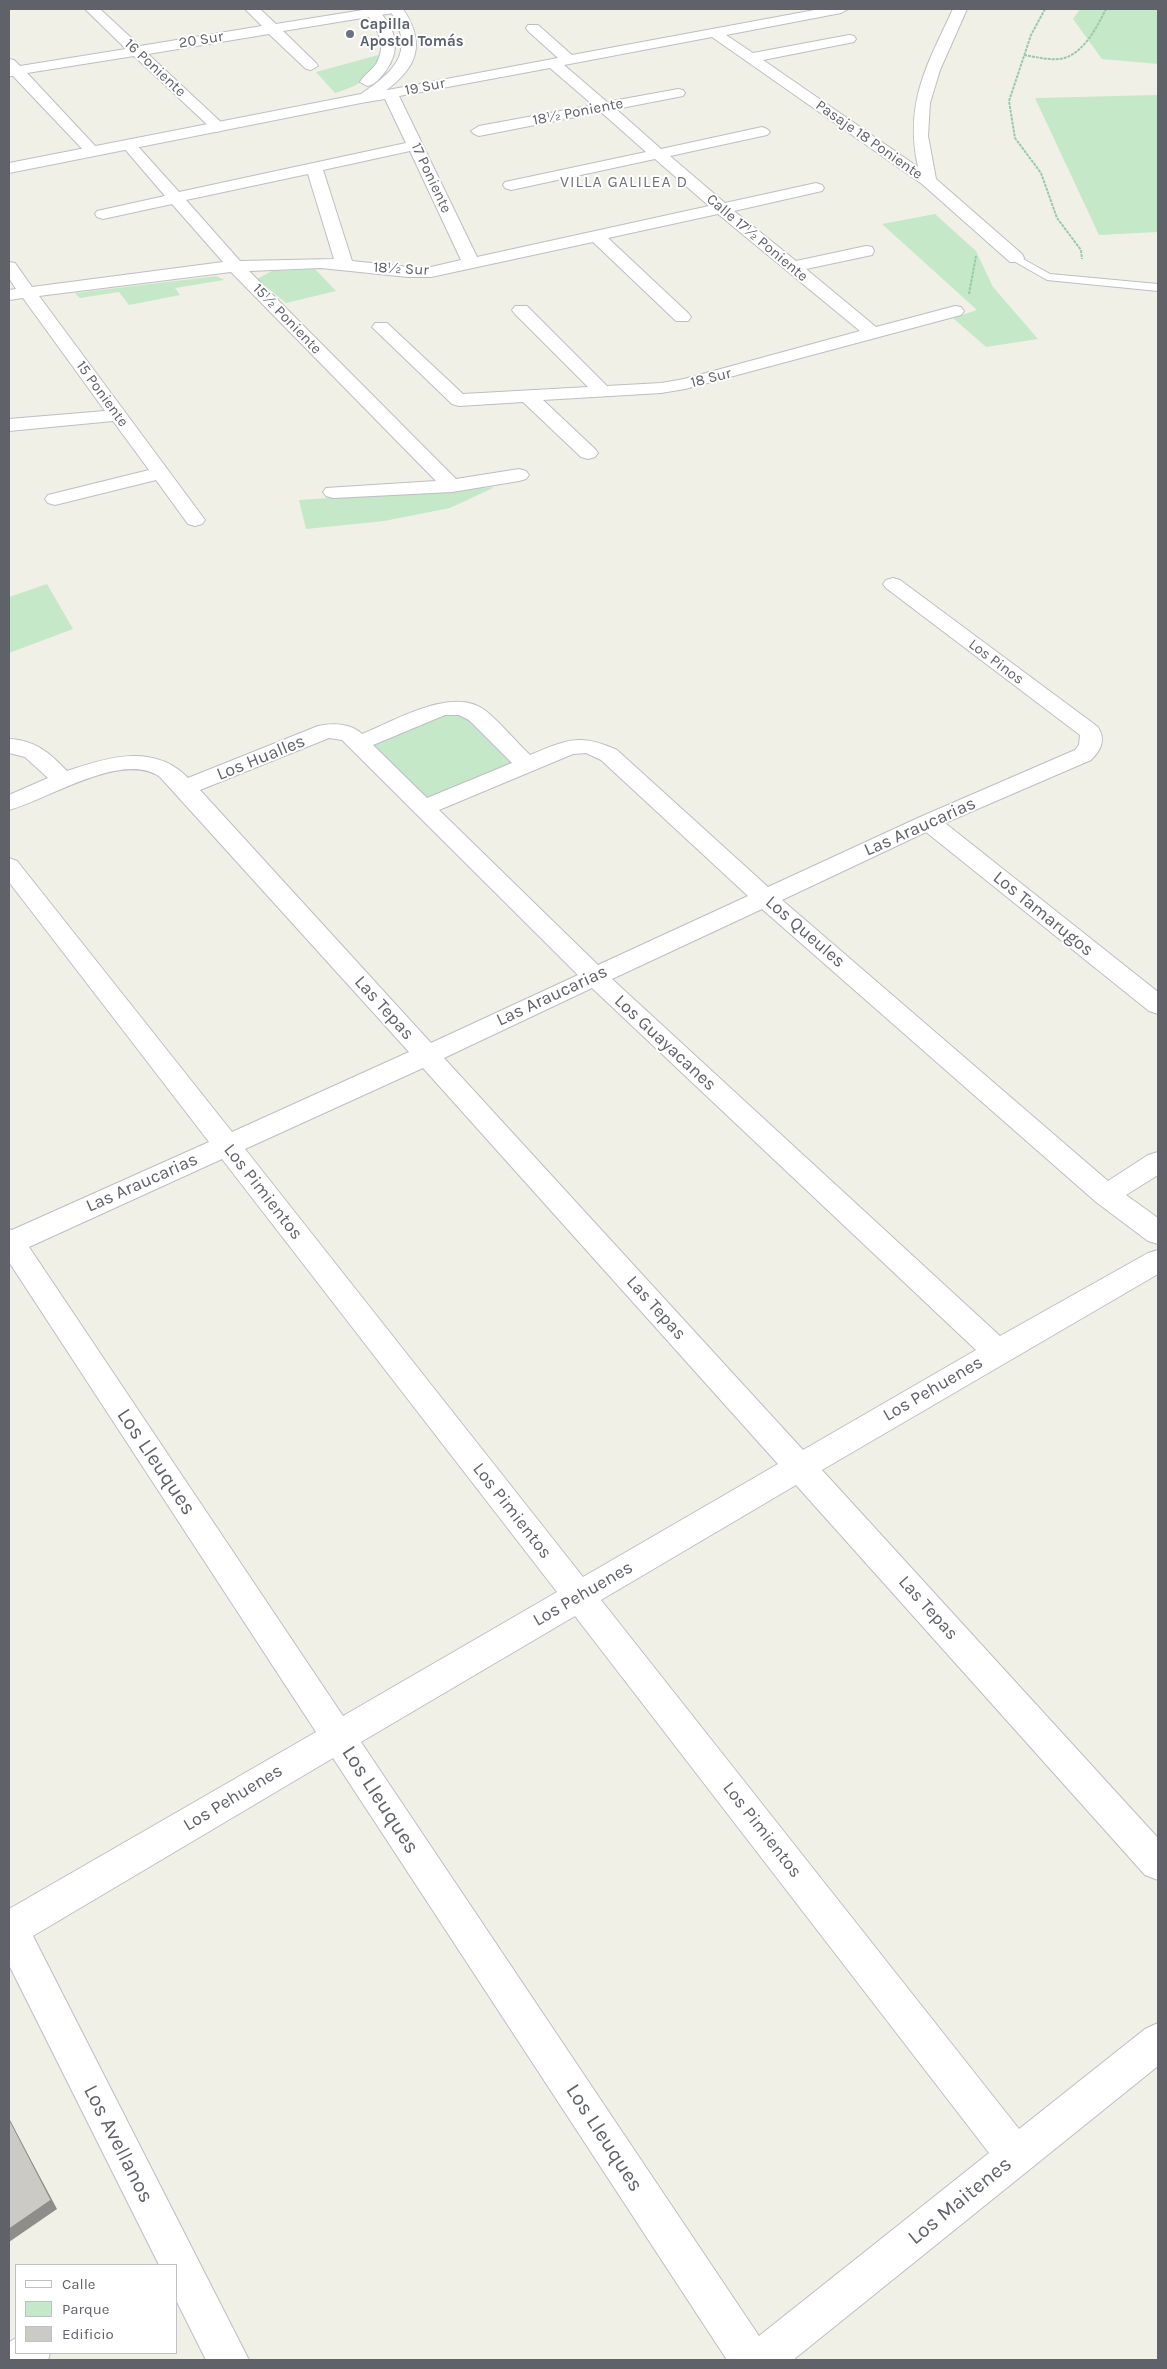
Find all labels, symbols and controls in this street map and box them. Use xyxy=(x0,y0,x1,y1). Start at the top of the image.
place label: Capilla Apostol Tomás xyxy=(360,16,464,51)
street label: 20 Sur xyxy=(178,28,224,52)
marker: Capilla Apostol Tomás xyxy=(344,28,356,40)
street label: 16 Poniente xyxy=(121,35,189,101)
street label: 19 Sur xyxy=(403,74,447,100)
street label: 18½ Poniente xyxy=(531,94,625,130)
street label: Pasaje 18 Poniente xyxy=(812,96,926,184)
street label: 17 Poniente xyxy=(407,140,455,216)
district label: VILLA GALILEA D xyxy=(558,172,690,192)
street label: Calle 17½ Poniente xyxy=(703,190,811,286)
street label: 18½ Sur xyxy=(373,259,429,279)
street label: 15½ Poniente xyxy=(249,280,325,358)
street label: 15 Poniente xyxy=(72,358,132,430)
street label: 18 Sur xyxy=(689,364,733,392)
street label: Los Pinos xyxy=(965,635,1027,689)
street label: Los Hualles xyxy=(214,730,308,786)
street label: Las Araucarias xyxy=(861,793,979,861)
street label: Los Tamarugos xyxy=(988,867,1098,961)
street label: Los Queules xyxy=(761,892,849,972)
street label: Las Araucarias xyxy=(493,961,611,1031)
street label: Las Tepas xyxy=(350,971,418,1045)
street label: Los Guayacanes xyxy=(610,990,720,1096)
street label: Los Pimientos xyxy=(219,1140,307,1244)
street label: Las Araucarias xyxy=(83,1149,201,1217)
street label: Las Tepas xyxy=(622,1271,690,1345)
street label: Los Pehuenes xyxy=(879,1352,987,1426)
street label: Los Lleuques xyxy=(111,1404,201,1520)
street label: Los Pimientos xyxy=(468,1459,556,1563)
street label: Los Pehuenes xyxy=(529,1557,637,1631)
street label: Las Tepas xyxy=(894,1571,962,1645)
street label: Los Lleuques xyxy=(336,1741,424,1859)
street label: Los Pehuenes xyxy=(180,1760,286,1836)
street label: Los Pimientos xyxy=(718,1778,806,1882)
street label: Los Lleuques xyxy=(560,2079,648,2197)
street label: Los Avellanos xyxy=(78,2081,158,2207)
street label: Los Maitenes xyxy=(903,2152,1017,2250)
legend xyxy=(15,2264,178,2354)
text: Calle xyxy=(62,2275,96,2293)
text: Parque xyxy=(62,2300,110,2318)
text: Edificio xyxy=(62,2325,114,2343)

